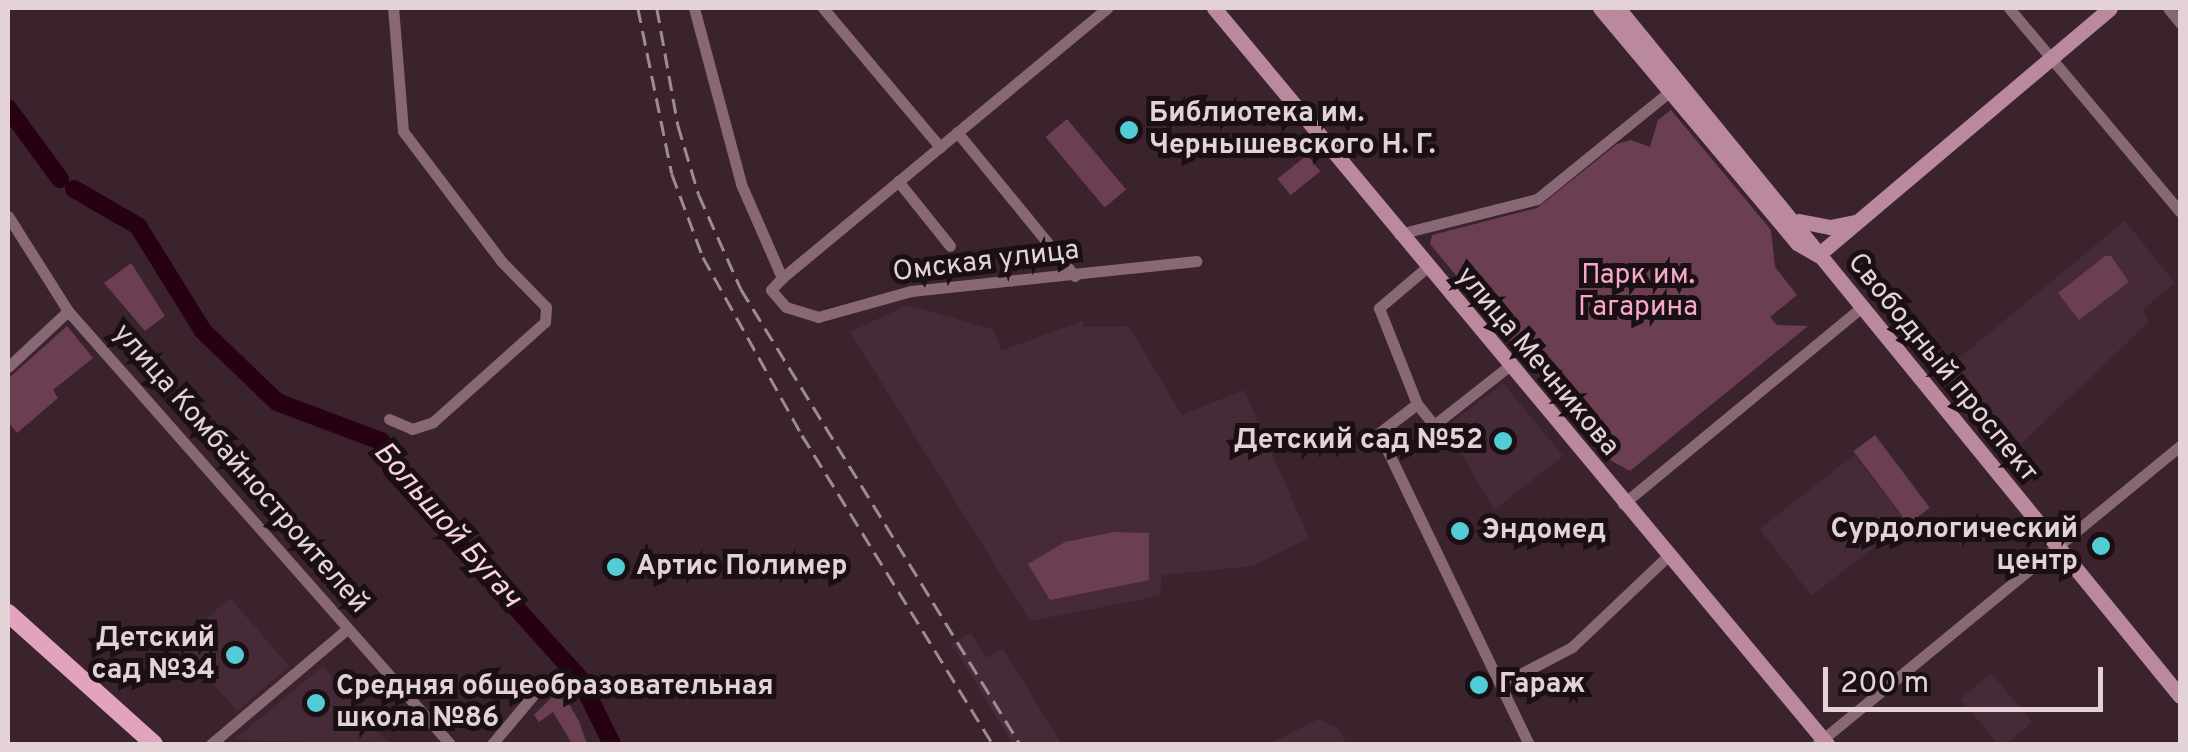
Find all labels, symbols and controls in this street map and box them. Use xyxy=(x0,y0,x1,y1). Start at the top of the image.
place label: Библиотека им. Чернышевского Н. Г. xyxy=(1149,97,1436,163)
marker: Библиотека им. Чернышевского Н. Г. xyxy=(1118,119,1140,141)
street label: Омская улица xyxy=(891,234,1081,290)
street label: Свободный проспект xyxy=(1839,247,2045,489)
park label: Парк им. Гагарина xyxy=(1578,259,1698,325)
street label: улица Мечникова xyxy=(1448,261,1626,463)
street label: улица Комбайностроителей xyxy=(105,317,375,621)
place label: Детский сад №52 xyxy=(1234,424,1483,458)
marker: Детский сад №52 xyxy=(1492,430,1514,452)
water label: Большой Бугач xyxy=(364,436,528,616)
place label: Сурдологический центр xyxy=(1831,513,2078,579)
place label: Эндомед xyxy=(1482,514,1606,548)
marker: Эндомед xyxy=(1447,518,1473,544)
marker: Сурдологический центр xyxy=(2088,533,2114,559)
place label: Артис Полимер xyxy=(636,550,847,584)
marker: Артис Полимер xyxy=(605,556,627,578)
place label: Детский сад №34 xyxy=(91,622,215,688)
marker: Детский сад №34 xyxy=(224,644,246,666)
scale bar xyxy=(1828,647,2108,709)
text: 200 m xyxy=(1840,666,1929,703)
place label: Гараж xyxy=(1499,668,1585,702)
place label: Средняя общеобразовательная школа №86 xyxy=(336,670,774,736)
marker: Гараж xyxy=(1468,674,1490,696)
marker: Средняя общеобразовательная школа №86 xyxy=(305,692,327,714)

